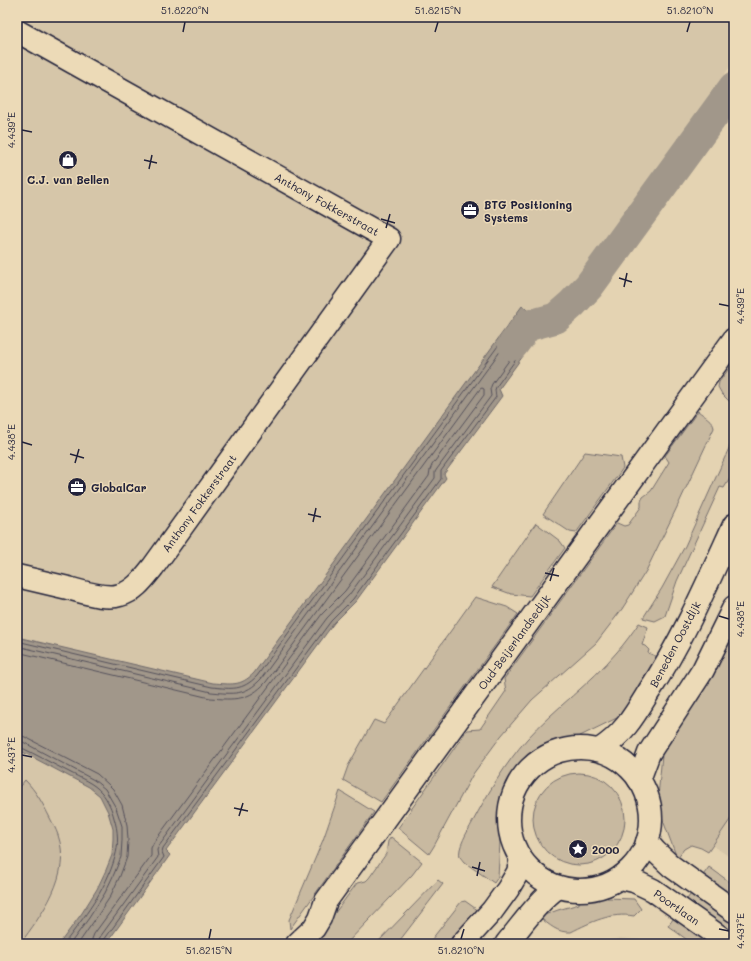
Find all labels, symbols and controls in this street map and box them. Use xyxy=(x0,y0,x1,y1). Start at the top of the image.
text: 51.8220°N xyxy=(161,3,209,17)
text: 51.8215°N xyxy=(415,3,461,17)
text: 51.8210°N xyxy=(667,3,713,17)
text: 4.439°E xyxy=(4,112,18,148)
shop icon: C.J. van Bellen xyxy=(57,149,79,171)
street label: Anthony Fokkerstraat xyxy=(272,169,382,239)
place label: C.J. van Bellen xyxy=(27,172,109,187)
place label: BTG Positioning Systems xyxy=(484,197,572,225)
office icon: BTG Positioning Systems xyxy=(459,199,481,221)
text: 4.439°E xyxy=(733,288,747,324)
text: 4.438°E xyxy=(4,424,18,460)
street label: Anthony Fokkerstraat xyxy=(158,451,240,555)
office icon: GlobalCar xyxy=(66,476,88,498)
place label: GlobalCar xyxy=(91,480,147,495)
street label: Oud-Beijerlandsedijk xyxy=(474,591,554,693)
street label: Beneden Oostdijk xyxy=(646,598,704,690)
text: 4.438°E xyxy=(733,601,747,637)
text: 4.437°E xyxy=(4,737,18,773)
place icon: 2000 xyxy=(567,838,589,860)
place label: 2000 xyxy=(592,842,619,857)
street label: Poortlaan xyxy=(651,886,703,928)
text: 4.437°E xyxy=(733,913,747,949)
text: 51.8215°N xyxy=(186,943,232,957)
text: 51.8210°N xyxy=(438,943,484,957)

